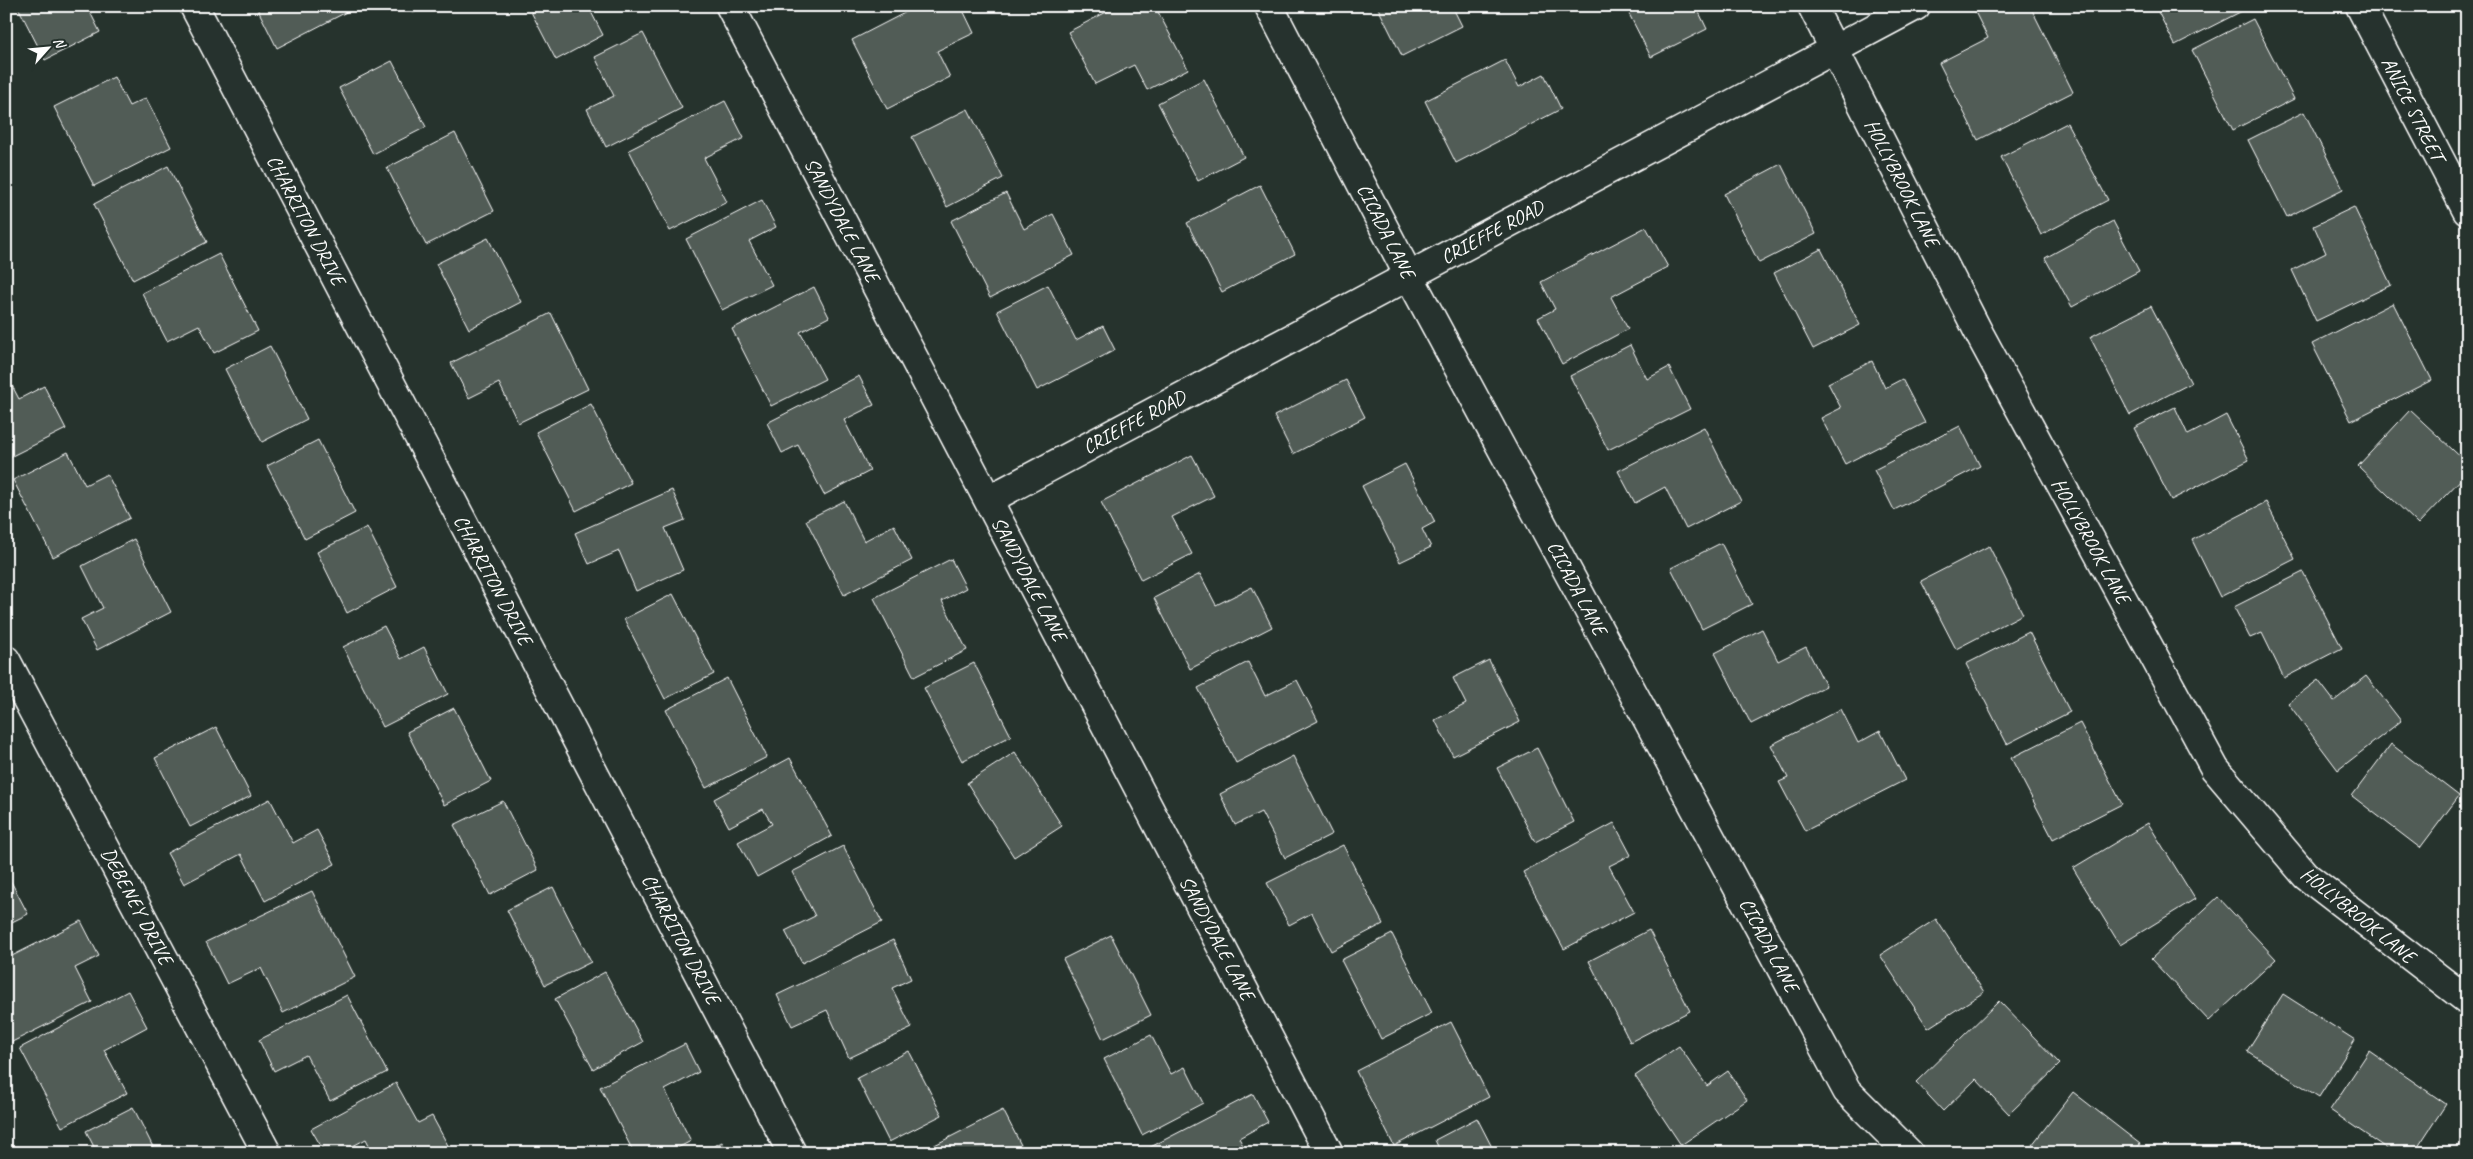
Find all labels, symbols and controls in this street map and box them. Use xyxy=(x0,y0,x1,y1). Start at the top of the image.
north arrow xyxy=(22,22,72,72)
text: N xyxy=(50,35,70,52)
street label: ANICE STREET xyxy=(2376,53,2452,170)
street label: HOLLYBROOK LANE xyxy=(1859,115,1946,254)
street label: CHARRITON DRIVE xyxy=(261,150,352,292)
street label: SANDYDALE LANE xyxy=(799,154,887,289)
street label: CICADA LANE xyxy=(1351,179,1422,285)
street label: CRIEFFE ROAD xyxy=(1436,193,1550,270)
street label: CRIEFFE ROAD xyxy=(1078,383,1192,460)
street label: HOLLYBROOK LANE xyxy=(2046,474,2137,611)
street label: CHARRITON DRIVE xyxy=(448,510,539,652)
street label: SANDYDALE LANE xyxy=(986,513,1074,648)
street label: CICADA LANE xyxy=(1542,536,1614,642)
street label: DEBENEY DRIVE xyxy=(96,843,180,972)
street label: HOLLYBROOK LANE xyxy=(2296,861,2423,971)
street label: CHARRITON DRIVE xyxy=(636,869,727,1011)
street label: SANDYDALE LANE xyxy=(1174,872,1262,1007)
street label: CICADA LANE xyxy=(1734,893,1806,999)

